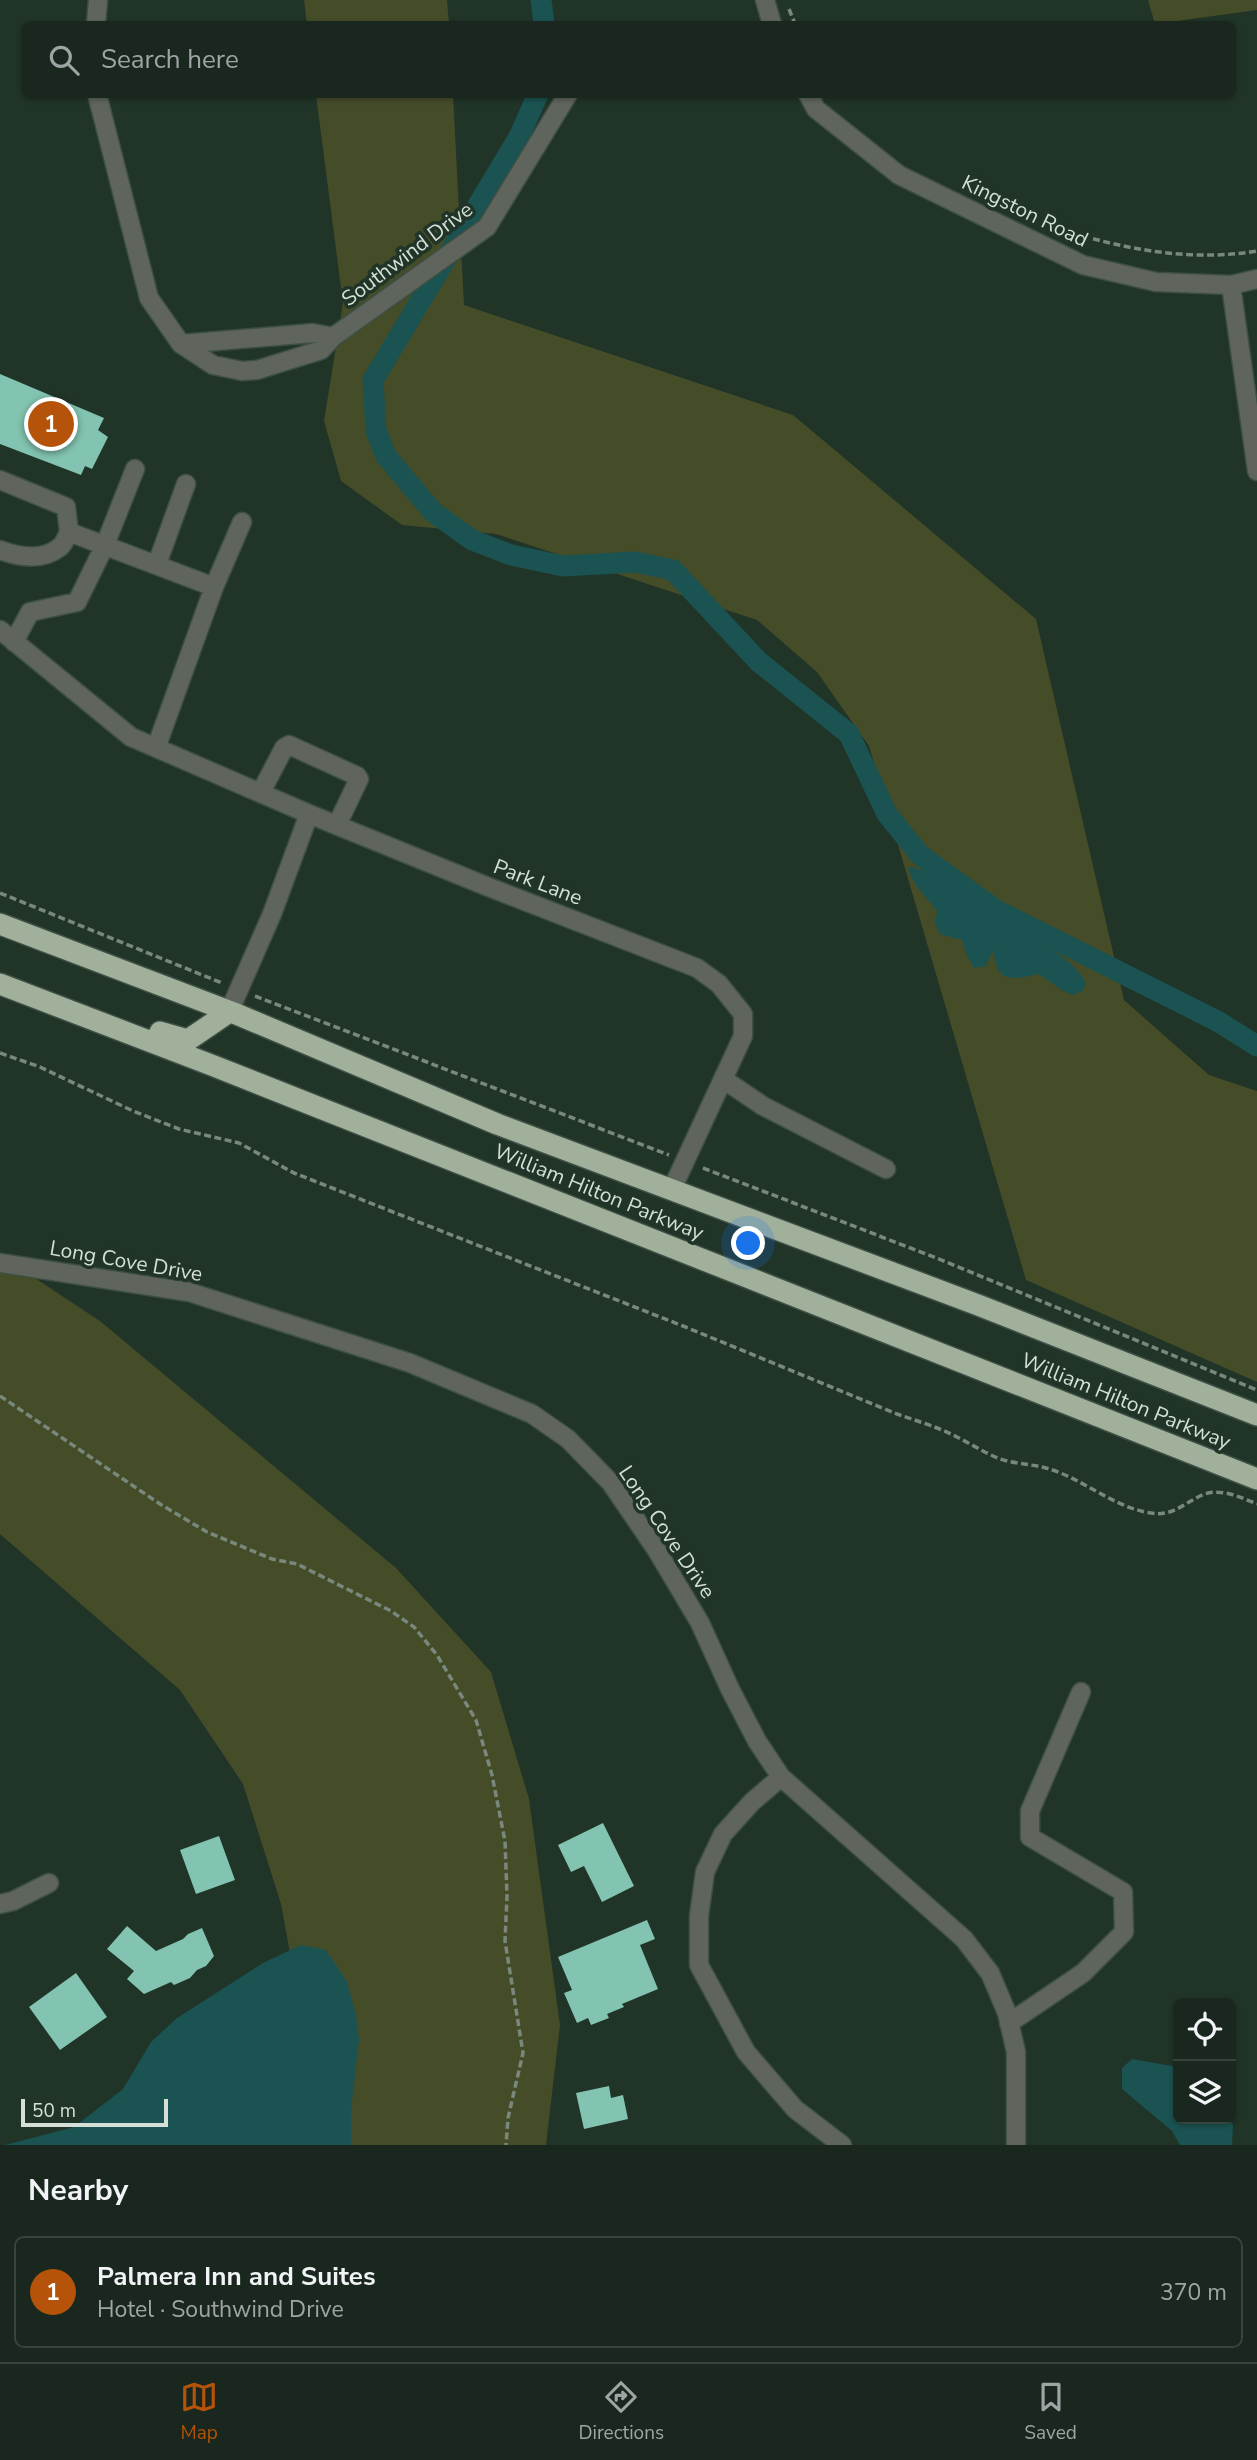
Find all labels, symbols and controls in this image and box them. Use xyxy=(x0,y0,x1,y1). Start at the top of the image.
search box xyxy=(21,21,1236,98)
icon: search xyxy=(45,41,83,79)
text: Search here xyxy=(101,42,239,77)
street label: Kingston Road xyxy=(957,168,1093,254)
street label: Southwind Drive xyxy=(336,195,478,313)
pin: 1 xyxy=(28,398,74,450)
street label: Park Lane xyxy=(490,852,586,912)
street label: William Hilton Parkway xyxy=(490,1137,708,1247)
your location xyxy=(731,1226,765,1260)
street label: Long Cove Drive xyxy=(47,1234,205,1288)
street label: William Hilton Parkway xyxy=(1017,1346,1235,1456)
street label: Long Cove Drive xyxy=(612,1460,722,1604)
map controls xyxy=(1173,1998,1236,2124)
button: locate xyxy=(1173,1998,1236,2061)
button: layers xyxy=(1173,2061,1236,2124)
scale bar xyxy=(21,2096,168,2128)
text: 50 m xyxy=(32,2098,76,2124)
text: Nearby xyxy=(28,2170,128,2211)
text: Palmera Inn and Suites xyxy=(97,2259,376,2294)
text: 1 xyxy=(46,2277,60,2308)
text: 370 m xyxy=(1160,2277,1227,2308)
text: Hotel · Southwind Drive xyxy=(97,2294,344,2325)
tab: Map xyxy=(180,2378,218,2446)
tab: Directions xyxy=(578,2378,664,2446)
tab: Saved xyxy=(1024,2378,1077,2446)

